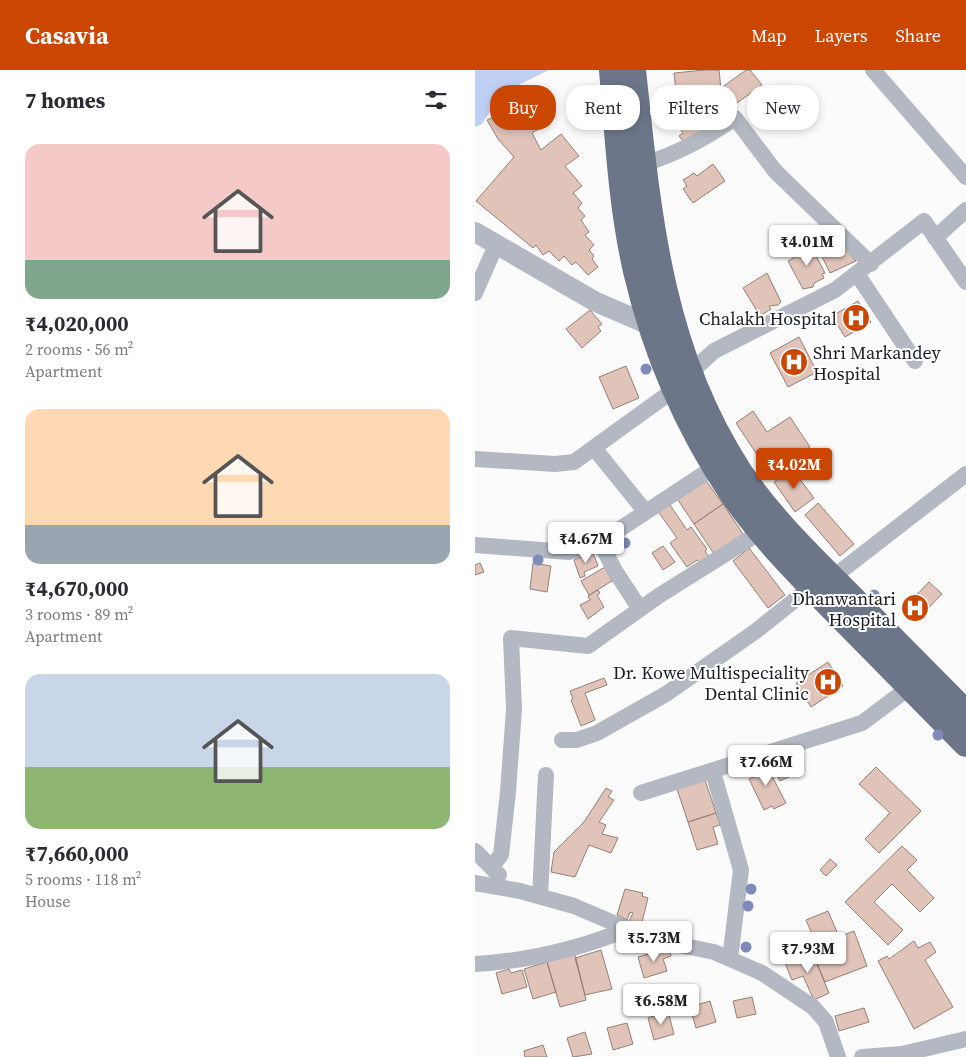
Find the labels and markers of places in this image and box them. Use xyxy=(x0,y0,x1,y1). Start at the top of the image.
pin: ₹4.01M xyxy=(766,224,848,267)
hospital icon: Chalakh Hospital xyxy=(841,303,871,333)
place label: Chalakh Hospital xyxy=(699,306,837,331)
place label: Shri Markandey Hospital xyxy=(813,340,941,386)
hospital icon: Shri Markandey Hospital xyxy=(779,347,809,377)
pin: ₹4.02M xyxy=(753,448,835,490)
pin: ₹4.67M xyxy=(545,522,627,564)
place label: Dhanwantari Hospital xyxy=(792,586,896,632)
hospital icon: Dhanwantari Hospital xyxy=(900,593,930,623)
place label: Dr. Kowe Multispeciality Dental Clinic xyxy=(613,660,810,706)
hospital icon: Dr. Kowe Multispeciality Dental Clinic xyxy=(813,667,843,697)
pin: ₹7.66M xyxy=(725,744,807,787)
pin: ₹5.73M xyxy=(613,920,695,963)
pin: ₹7.93M xyxy=(767,932,849,974)
pin: ₹6.58M xyxy=(620,984,702,1026)

